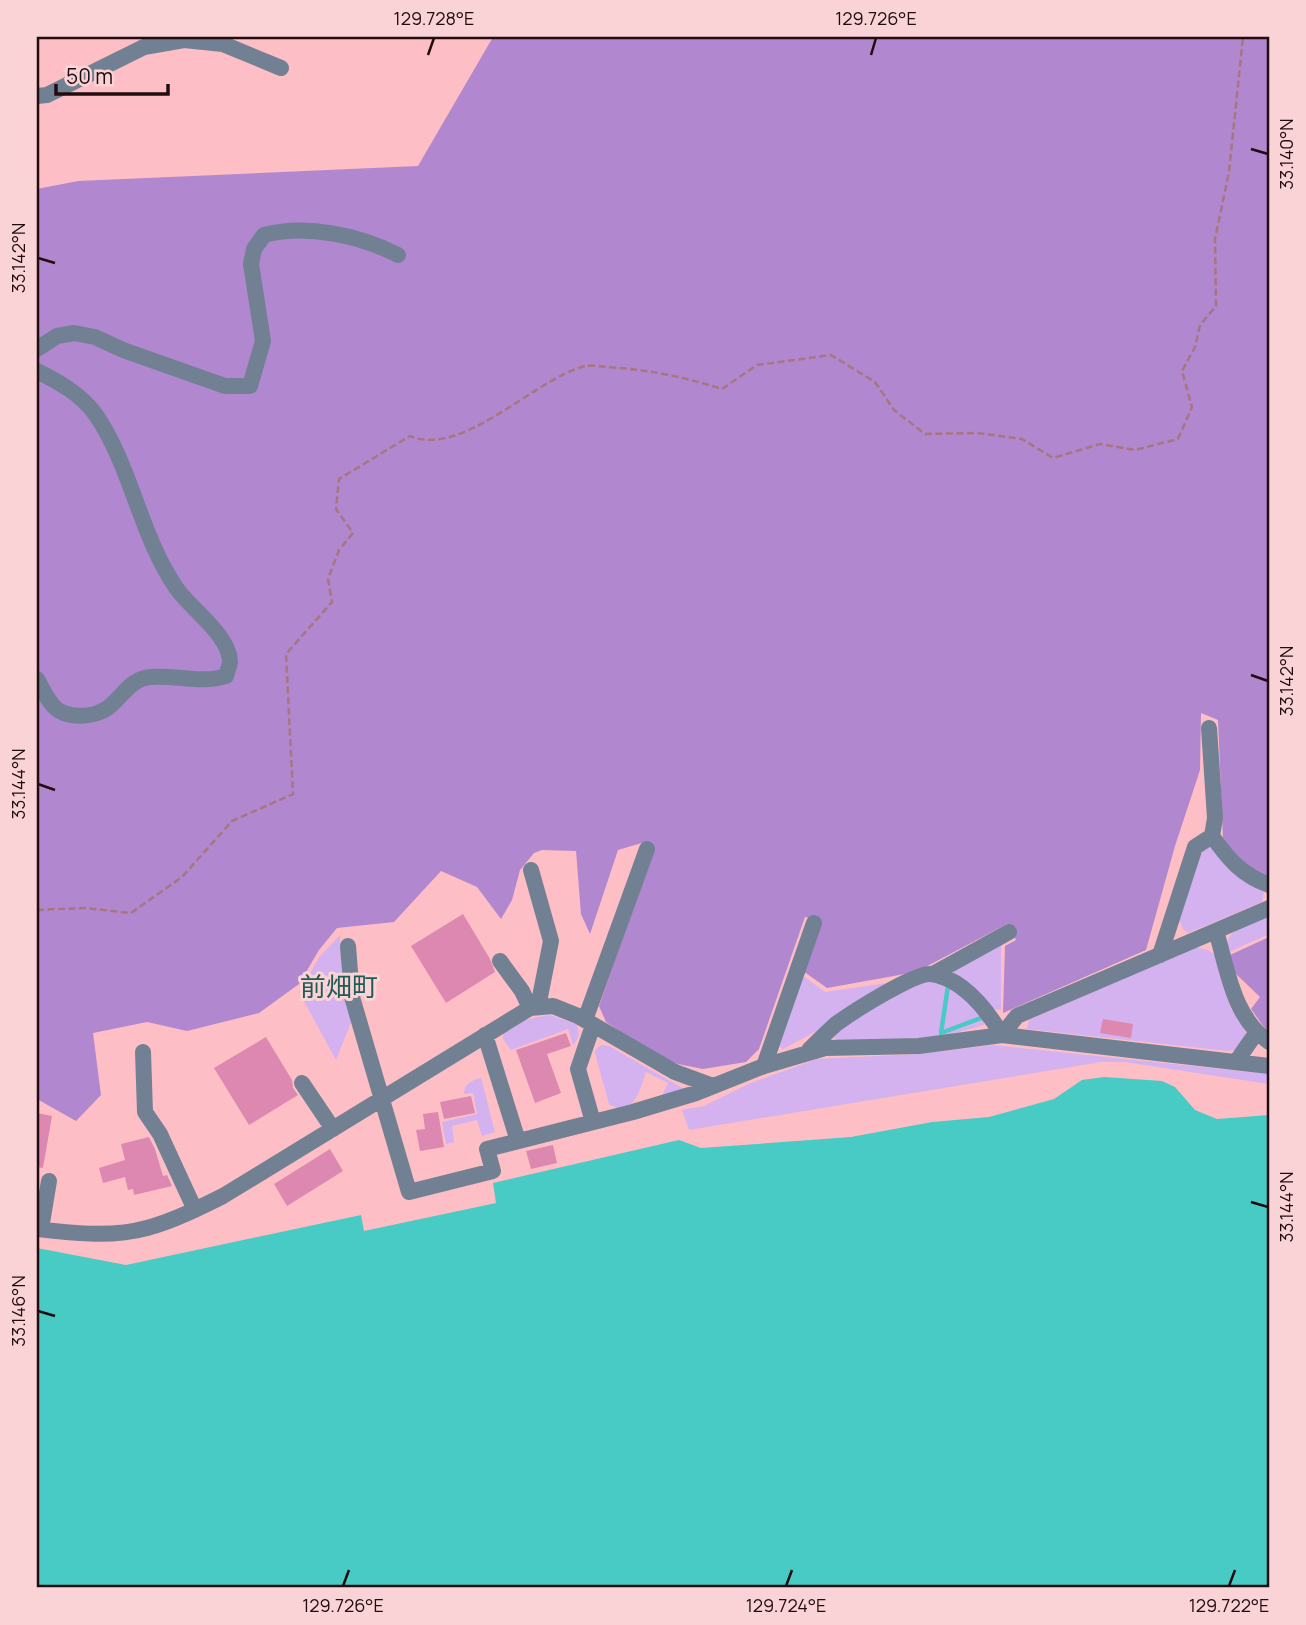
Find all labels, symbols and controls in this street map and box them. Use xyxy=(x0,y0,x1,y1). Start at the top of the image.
text: 129.728°E xyxy=(394,6,474,30)
text: 129.726°E xyxy=(835,6,917,30)
scale bar xyxy=(56,52,168,96)
text: 50 m xyxy=(66,62,113,90)
text: 33.140°N xyxy=(1274,118,1298,190)
text: 33.142°N xyxy=(6,223,30,293)
text: 33.142°N xyxy=(1274,646,1298,716)
text: 33.144°N xyxy=(6,748,30,820)
district label: 前畑町 xyxy=(300,968,378,1004)
text: 33.144°N xyxy=(1274,1171,1298,1243)
text: 33.146°N xyxy=(6,1275,30,1347)
text: 129.726°E xyxy=(302,1593,384,1617)
text: 129.724°E xyxy=(746,1593,826,1617)
text: 129.722°E xyxy=(1189,1593,1269,1617)

